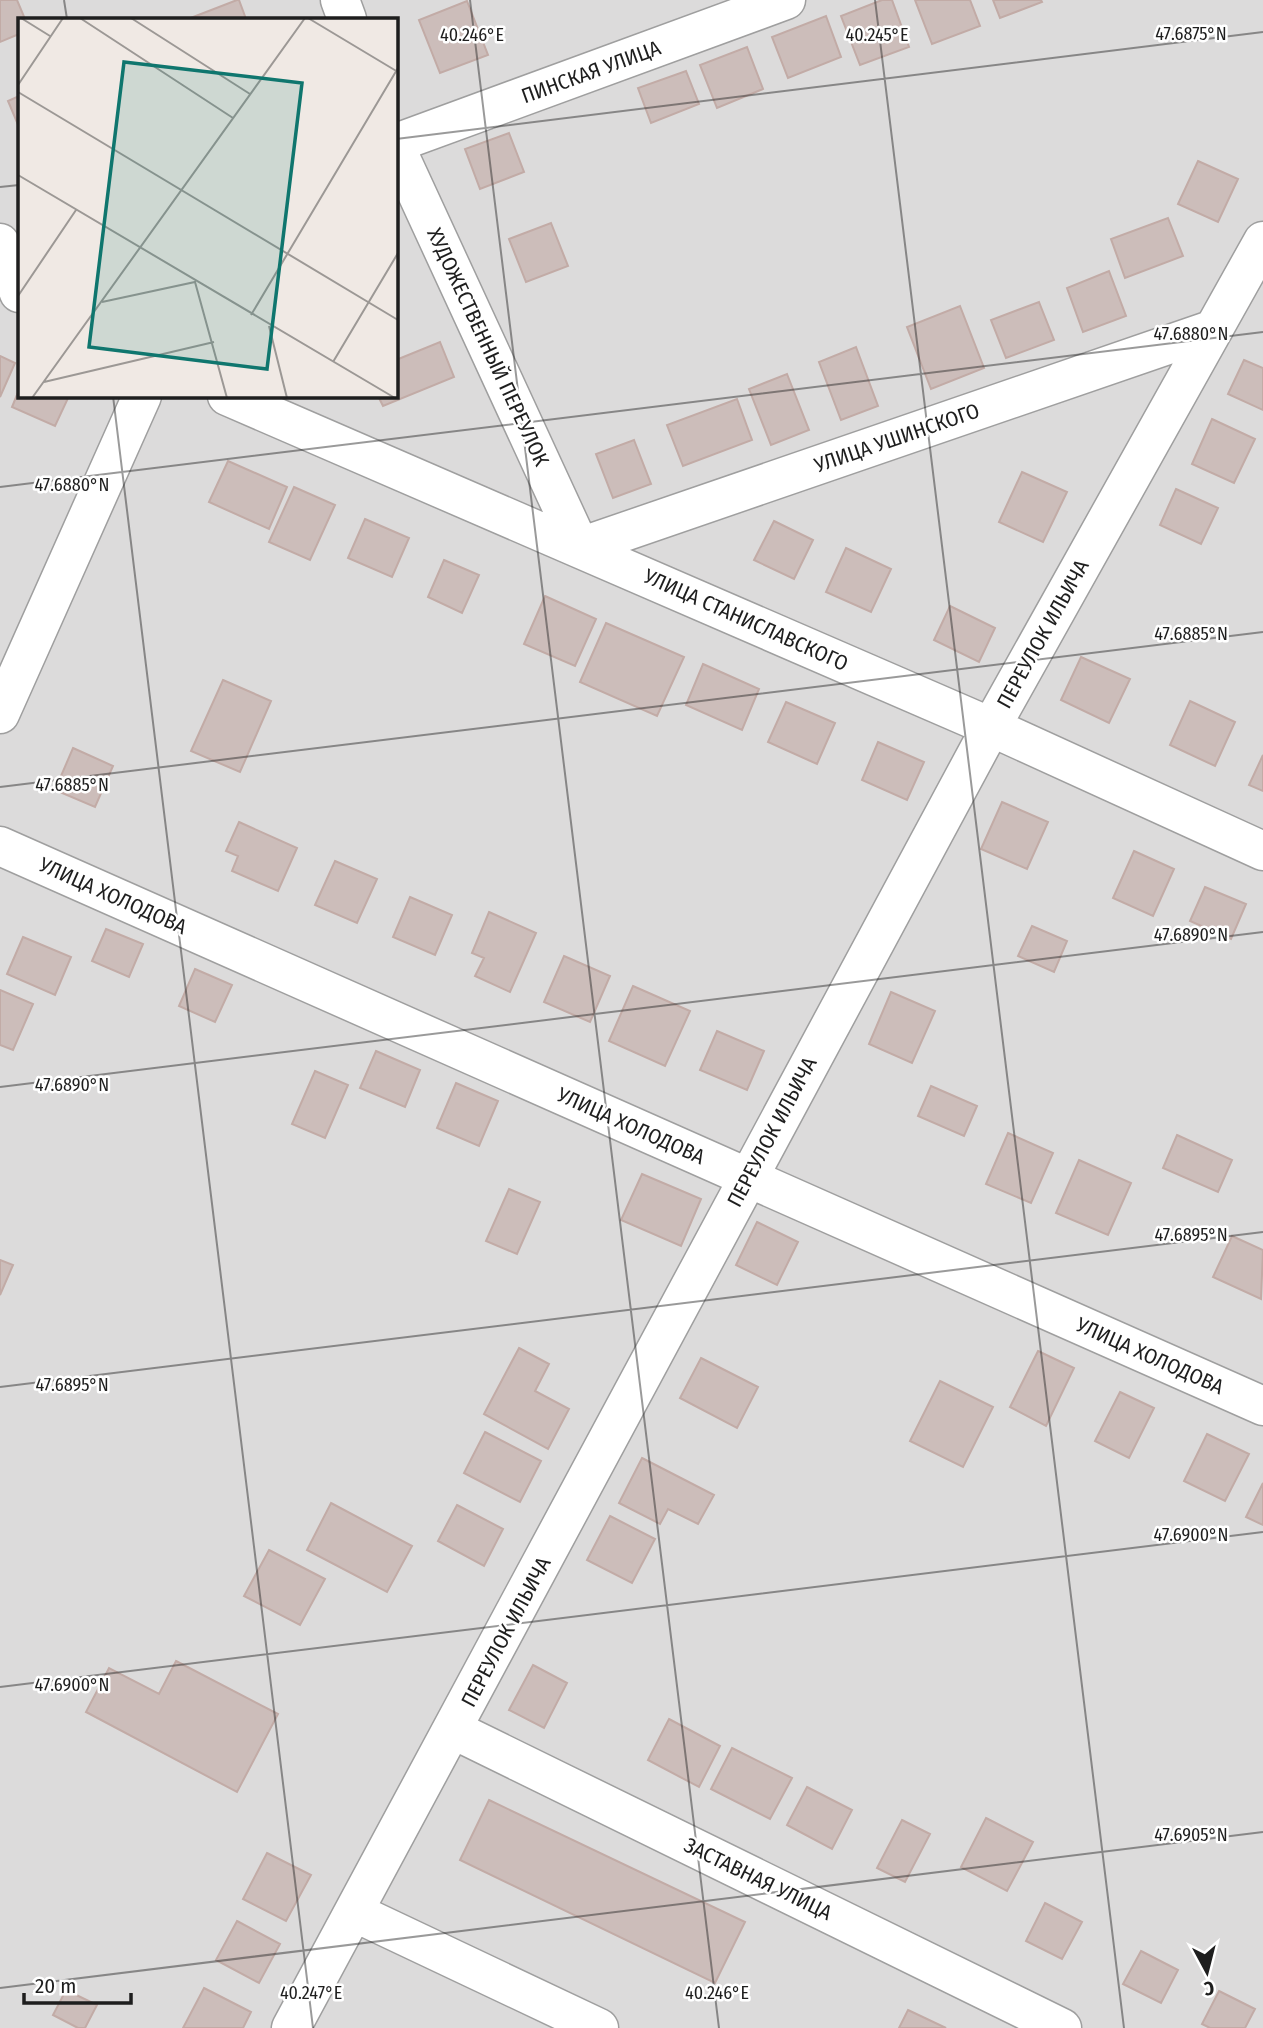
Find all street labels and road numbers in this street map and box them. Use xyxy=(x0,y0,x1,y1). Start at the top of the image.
street label: ПИНСКАЯ УЛИЦА xyxy=(518,35,664,109)
street label: ХУДОЖЕСТВЕННЫЙ ПЕРЕУЛОК xyxy=(421,224,555,471)
street label: УЛИЦА УШИНСКОГО xyxy=(810,398,983,479)
street label: ПЕРЕУЛОК ИЛЬИЧА xyxy=(991,555,1095,713)
street label: УЛИЦА СТАНИСЛАВСКОГО xyxy=(639,563,852,677)
street label: УЛИЦА ХОЛОДОВА xyxy=(34,851,191,940)
street label: ПЕРЕУЛОК ИЛЬИЧА xyxy=(722,1053,822,1211)
street label: УЛИЦА ХОЛОДОВА xyxy=(552,1081,709,1170)
street label: УЛИЦА ХОЛОДОВА xyxy=(1071,1311,1228,1400)
street label: ПЕРЕУЛОК ИЛЬИЧА xyxy=(456,1553,556,1711)
street label: ЗАСТАВНАЯ УЛИЦА xyxy=(680,1832,836,1926)

